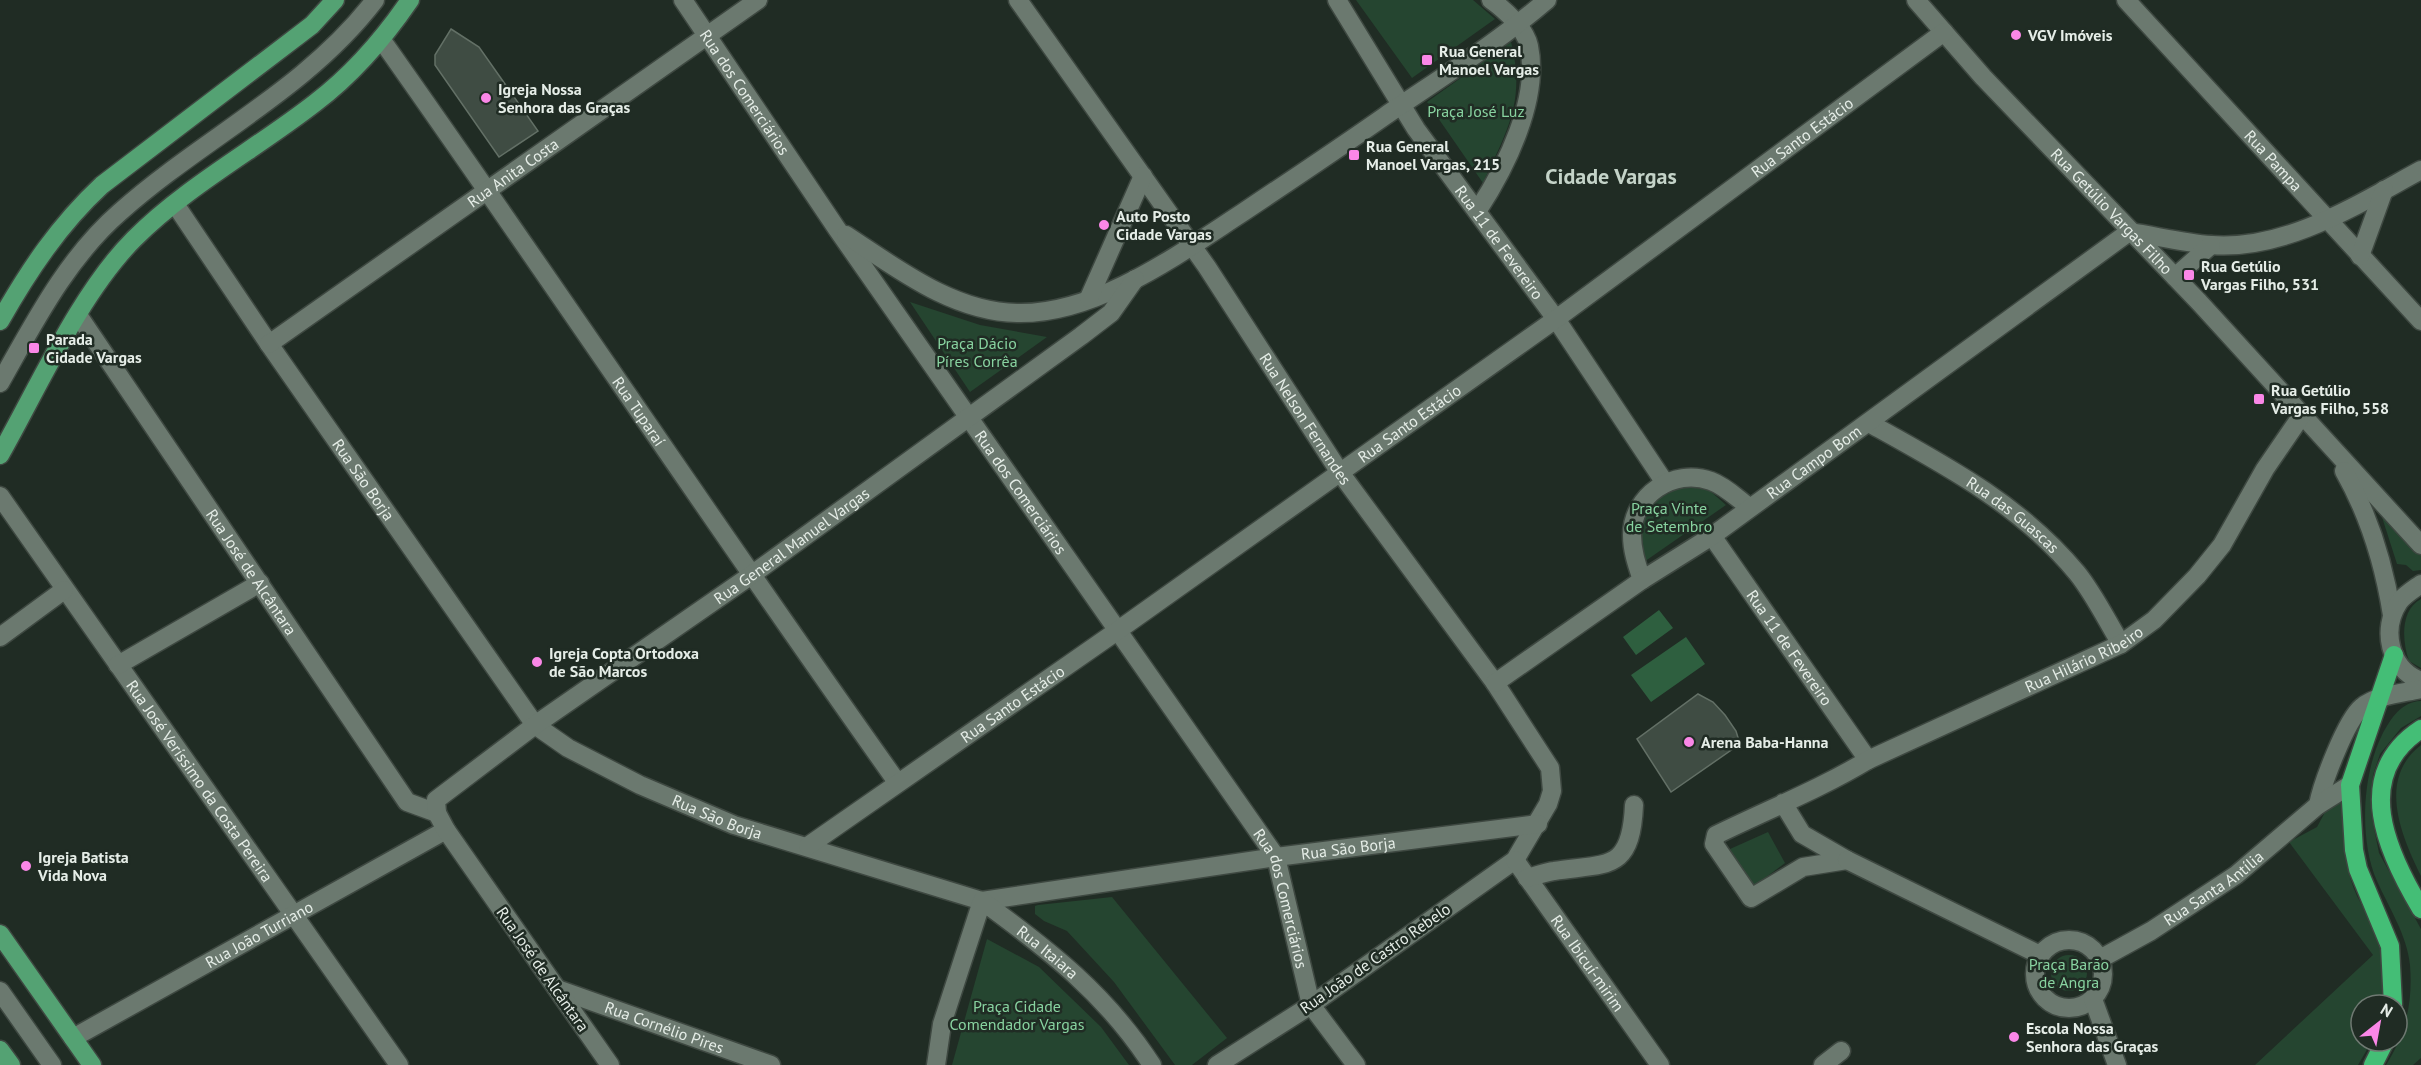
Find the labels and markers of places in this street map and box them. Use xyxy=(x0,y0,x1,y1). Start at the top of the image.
place label: VGV Imóveis xyxy=(2027,25,2113,45)
marker: VGV Imóveis xyxy=(2009,28,2023,42)
place label: Rua General Manoel Vargas xyxy=(1439,41,1539,79)
marker: Rua General Manoel Vargas xyxy=(1420,53,1434,67)
place label: Igreja Nossa Senhora das Graças xyxy=(498,79,631,117)
marker: Igreja Nossa Senhora das Graças xyxy=(479,91,493,105)
place label: Rua General Manoel Vargas, 215 xyxy=(1366,136,1500,174)
marker: Rua General Manoel Vargas, 215 xyxy=(1347,148,1361,162)
place label: Auto Posto Cidade Vargas xyxy=(1116,206,1212,244)
marker: Auto Posto Cidade Vargas xyxy=(1097,218,1111,232)
place label: Rua Getúlio Vargas Filho, 531 xyxy=(2200,256,2319,294)
marker: Rua Getúlio Vargas Filho, 531 xyxy=(2182,268,2196,282)
place label: Parada Cidade Vargas xyxy=(46,329,142,367)
marker: Parada Cidade Vargas xyxy=(27,341,41,355)
place label: Rua Getúlio Vargas Filho, 558 xyxy=(2270,380,2389,418)
marker: Rua Getúlio Vargas Filho, 558 xyxy=(2252,392,2266,406)
place label: Igreja Copta Ortodoxa de São Marcos xyxy=(549,643,699,681)
marker: Igreja Copta Ortodoxa de São Marcos xyxy=(530,655,544,669)
place label: Arena Baba-Hanna xyxy=(1701,732,1829,752)
marker: Arena Baba-Hanna xyxy=(1682,735,1696,749)
place label: Igreja Batista Vida Nova xyxy=(37,847,129,885)
marker: Igreja Batista Vida Nova xyxy=(19,859,33,873)
place label: Escola Nossa Senhora das Graças xyxy=(2026,1018,2159,1056)
marker: Escola Nossa Senhora das Graças xyxy=(2007,1030,2021,1044)

